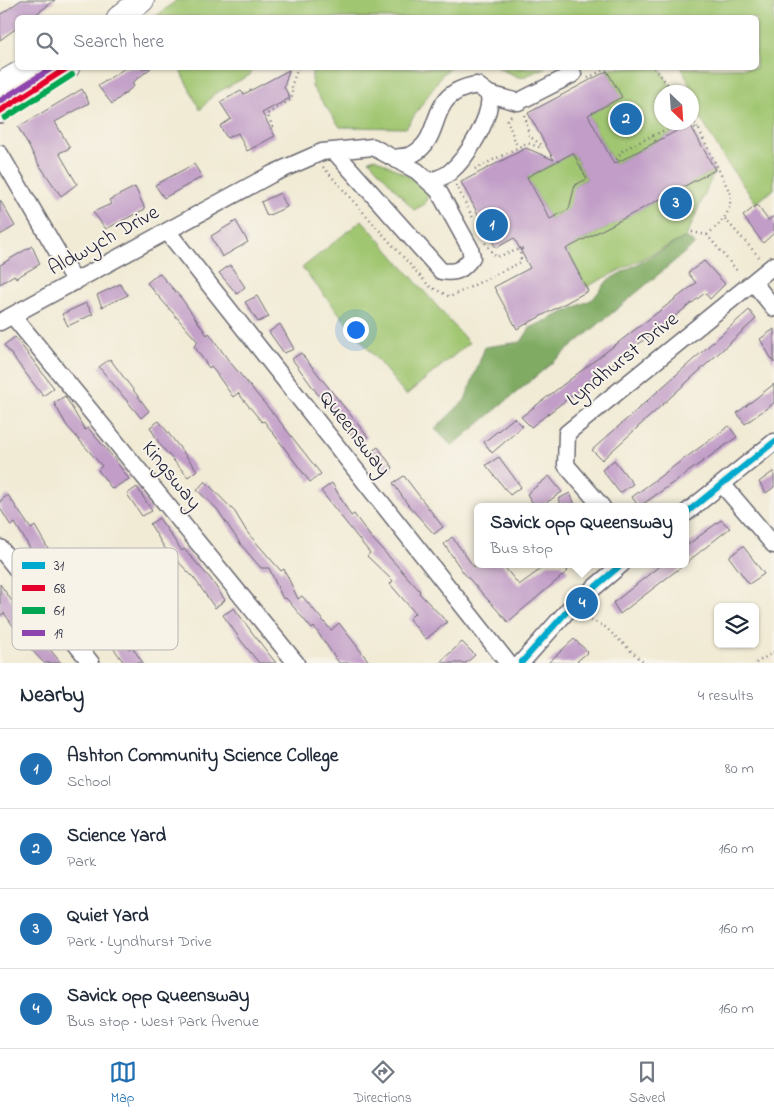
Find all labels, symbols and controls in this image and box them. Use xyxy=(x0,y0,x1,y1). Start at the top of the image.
search box xyxy=(15,15,759,70)
icon: search xyxy=(33,29,61,57)
text: Search here xyxy=(73,29,164,56)
north arrow xyxy=(654,85,699,130)
pin: 2 xyxy=(610,100,642,138)
pin: 3 xyxy=(660,184,692,222)
street label: Aldwych Drive xyxy=(43,198,166,286)
pin: 1 xyxy=(476,206,508,244)
street label: Lyndhurst Drive xyxy=(560,305,687,416)
your location xyxy=(343,317,369,343)
street label: Queensway xyxy=(309,385,397,485)
street label: Kingsway xyxy=(132,435,208,518)
popup xyxy=(474,503,689,568)
text: Savick opp Queensway xyxy=(490,510,673,537)
text: Bus stop xyxy=(490,537,553,561)
legend xyxy=(12,548,178,650)
text: 31 xyxy=(54,556,65,577)
text: 68 xyxy=(54,579,65,600)
pin: 4 xyxy=(566,584,598,622)
text: 61 xyxy=(54,601,65,622)
map controls xyxy=(714,603,759,648)
button: layers xyxy=(714,603,759,648)
text: 19 xyxy=(54,624,63,645)
text: Nearby xyxy=(20,681,84,711)
text: 4 results xyxy=(698,684,754,708)
text: Ashton Community Science College xyxy=(67,743,338,770)
text: 1 xyxy=(33,757,39,781)
text: 80 m xyxy=(725,757,754,781)
text: School xyxy=(67,770,111,794)
text: Science Yard xyxy=(67,823,166,850)
text: 2 xyxy=(32,837,40,861)
text: 160 m xyxy=(719,837,754,861)
text: Park xyxy=(67,850,96,874)
text: Quiet Yard xyxy=(67,903,149,930)
text: 3 xyxy=(33,917,39,941)
text: 160 m xyxy=(719,917,754,941)
text: Park · Lyndhurst Drive xyxy=(67,930,212,954)
text: Savick opp Queensway xyxy=(67,983,249,1010)
text: 4 xyxy=(33,997,39,1021)
text: 160 m xyxy=(719,997,754,1021)
text: Bus stop · West Park Avenue xyxy=(67,1010,259,1034)
tab: Map xyxy=(109,1058,137,1109)
tab: Directions xyxy=(354,1058,412,1109)
tab: Saved xyxy=(629,1058,665,1109)

